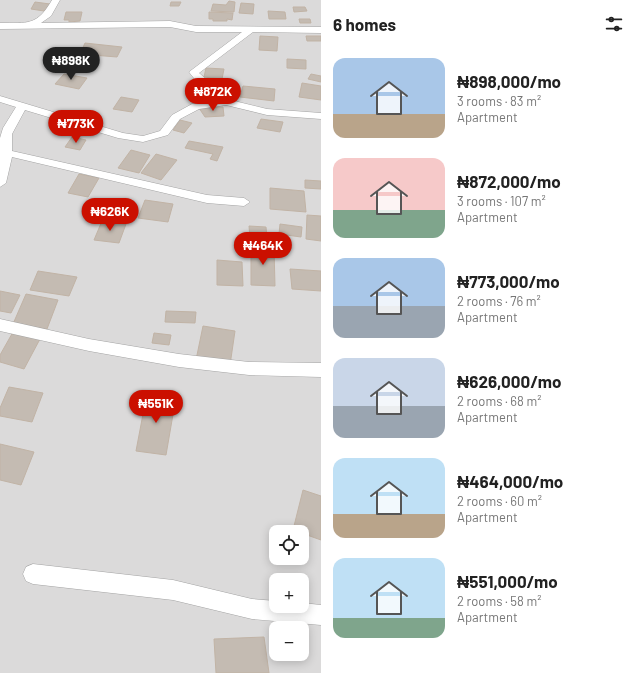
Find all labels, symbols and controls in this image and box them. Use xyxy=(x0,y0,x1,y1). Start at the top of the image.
icon: filters xyxy=(603,13,625,35)
text: 6 homes xyxy=(333,14,396,34)
pin: ₦898K xyxy=(43,47,99,81)
text: ₦898K xyxy=(52,52,90,68)
text: ₦898,000/mo xyxy=(457,71,561,91)
icon: home xyxy=(365,74,413,122)
pin: ₦872K xyxy=(185,78,241,112)
text: ₦872K xyxy=(194,83,232,99)
text: 3 rooms · 83 m² xyxy=(457,93,541,109)
text: Apartment xyxy=(457,109,518,125)
pin: ₦773K xyxy=(48,110,104,144)
text: ₦773K xyxy=(57,115,95,131)
text: ₦872,000/mo xyxy=(457,171,561,191)
icon: home xyxy=(365,174,413,222)
text: 3 rooms · 107 m² xyxy=(457,193,546,209)
pin: ₦626K xyxy=(82,198,138,232)
text: ₦626K xyxy=(91,203,129,219)
text: Apartment xyxy=(457,209,518,225)
pin: ₦464K xyxy=(235,232,291,266)
text: ₦464K xyxy=(243,237,283,253)
text: ₦773,000/mo xyxy=(457,271,560,291)
icon: home xyxy=(365,274,413,322)
text: 2 rooms · 76 m² xyxy=(457,293,541,309)
text: Apartment xyxy=(457,309,518,325)
text: ₦626,000/mo xyxy=(457,371,561,391)
icon: home xyxy=(365,374,413,422)
pin: ₦551K xyxy=(128,390,184,424)
text: 2 rooms · 68 m² xyxy=(457,393,541,409)
text: ₦551K xyxy=(138,395,174,411)
text: Apartment xyxy=(457,409,518,425)
text: ₦464,000/mo xyxy=(457,471,563,491)
icon: home xyxy=(365,474,413,522)
text: 2 rooms · 60 m² xyxy=(457,493,542,509)
text: Apartment xyxy=(457,509,518,525)
map controls xyxy=(269,525,309,661)
button: locate xyxy=(269,525,309,565)
text: ₦551,000/mo xyxy=(457,571,558,591)
button: + xyxy=(269,573,309,613)
icon: home xyxy=(365,574,413,622)
text: 2 rooms · 58 m² xyxy=(457,593,541,609)
text: Apartment xyxy=(457,609,518,625)
button: − xyxy=(269,621,309,661)

